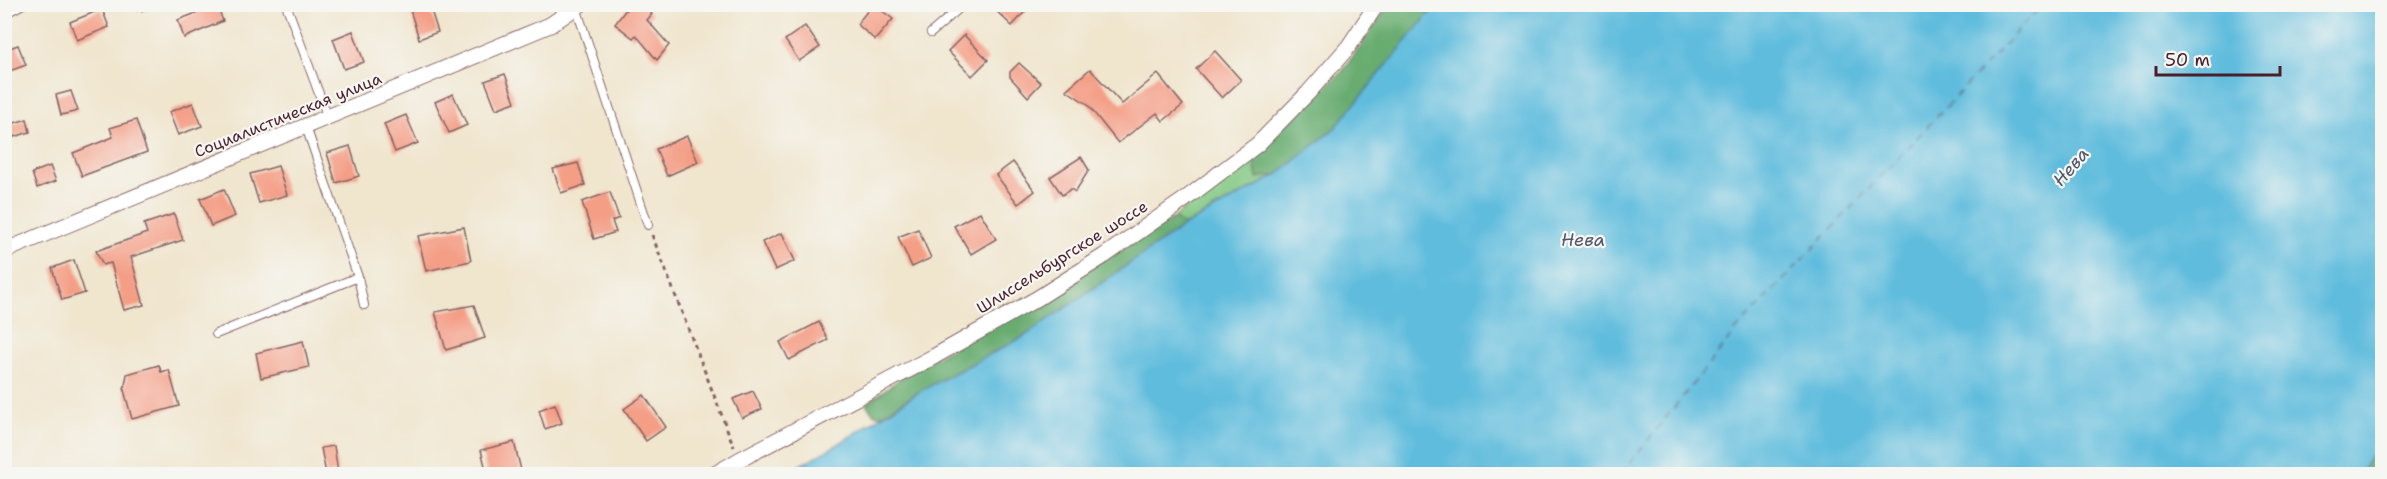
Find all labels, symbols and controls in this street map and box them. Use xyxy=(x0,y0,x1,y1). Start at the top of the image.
scale bar xyxy=(2156,39,2280,77)
text: 50 m xyxy=(2165,48,2210,72)
street label: Социалистическая улица xyxy=(191,68,385,162)
water label: Нева xyxy=(2048,143,2094,191)
street label: Шлиссельбургское шоссе xyxy=(972,196,1152,318)
water label: Нева xyxy=(1561,228,1605,252)

